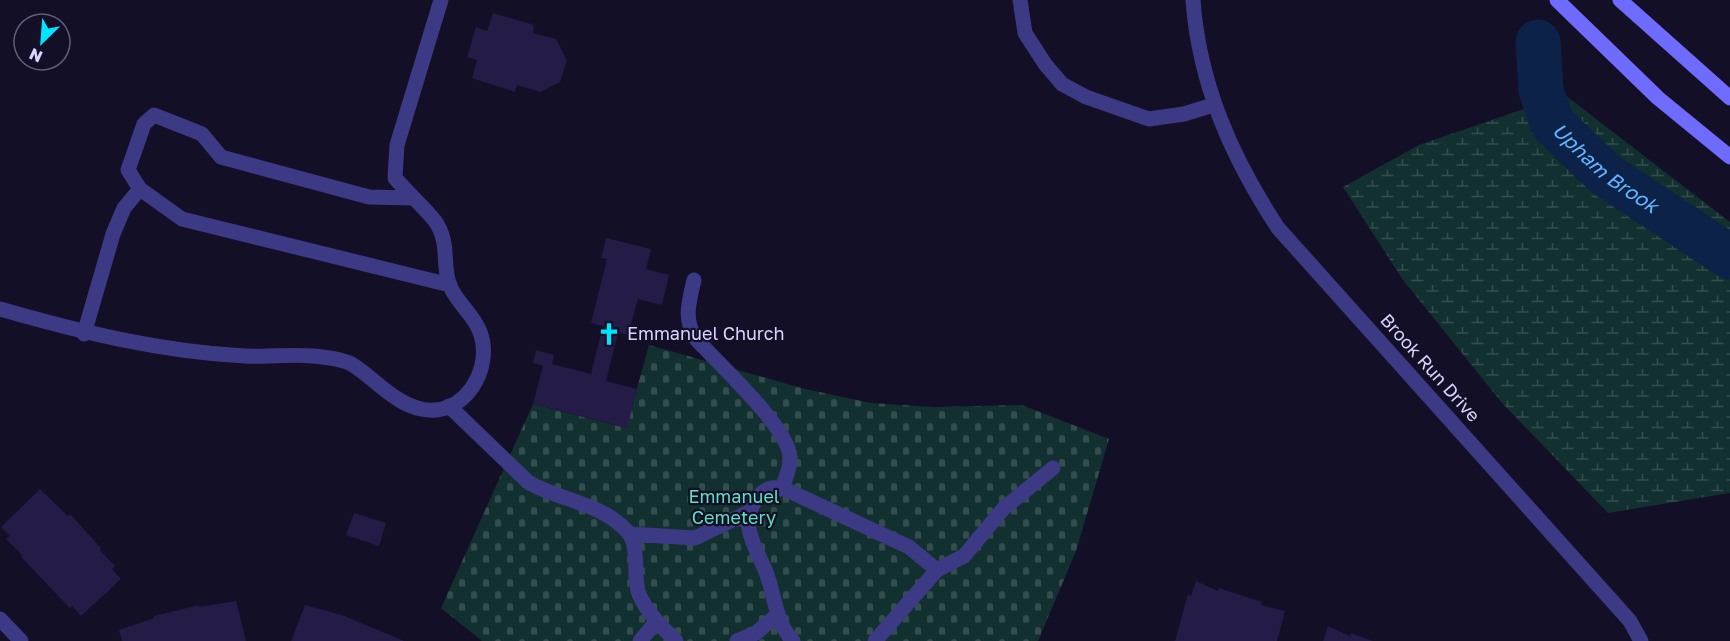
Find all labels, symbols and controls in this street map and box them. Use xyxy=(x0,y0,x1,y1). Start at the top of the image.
north arrow xyxy=(12,12,72,72)
text: N xyxy=(26,44,45,67)
water label: Upham Brook xyxy=(1548,117,1665,219)
street label: Brook Run Drive xyxy=(1376,309,1485,426)
church icon: Emmanuel Church xyxy=(596,321,622,347)
place label: Emmanuel Church xyxy=(627,322,785,344)
park label: Emmanuel Cemetery xyxy=(688,485,780,528)

